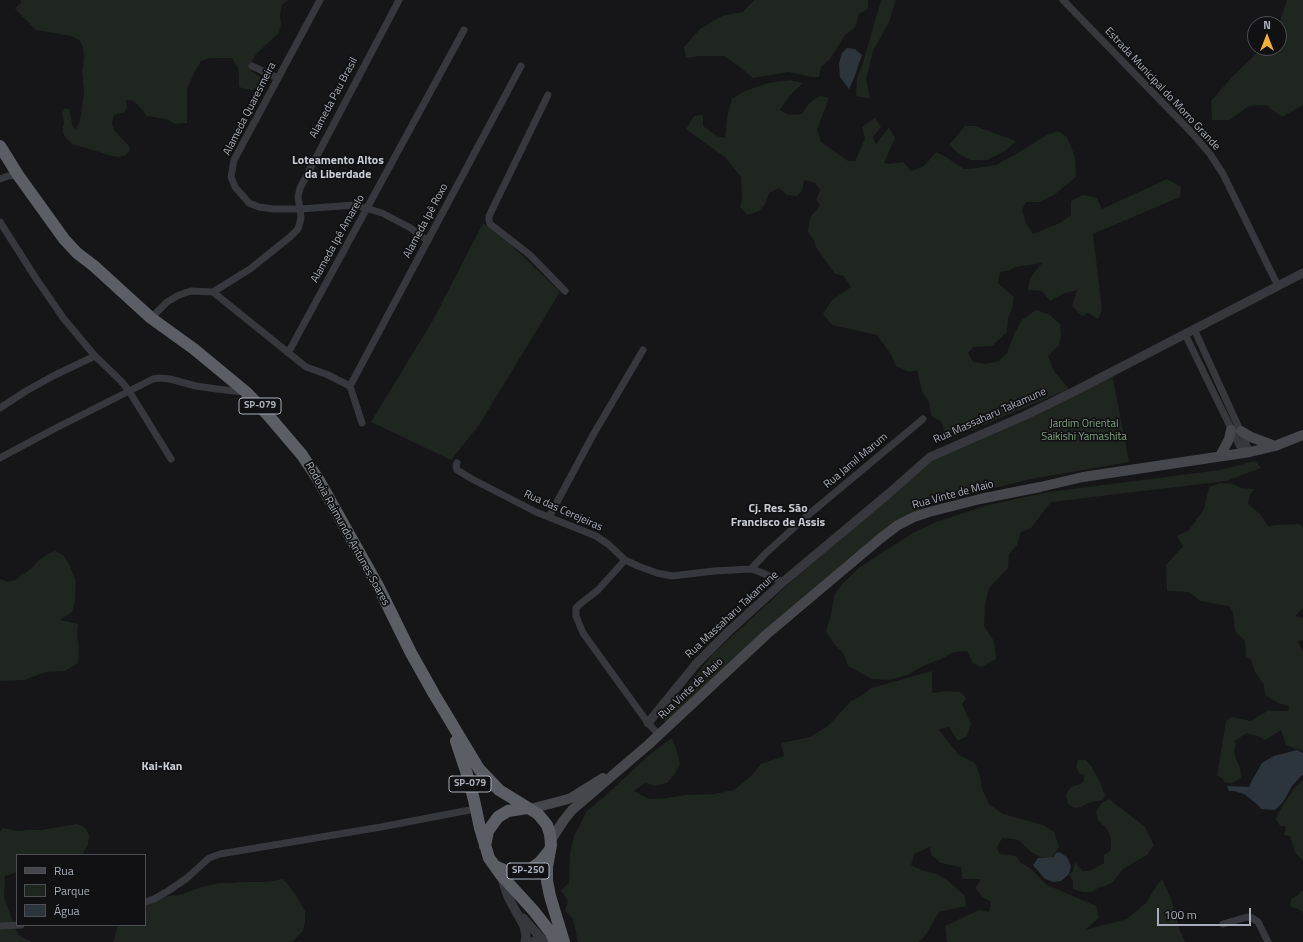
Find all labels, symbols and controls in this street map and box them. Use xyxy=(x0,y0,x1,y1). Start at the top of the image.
north arrow xyxy=(1247,16,1287,56)
text: N xyxy=(1263,17,1271,33)
street label: Estrada Municipal do Morro Grande xyxy=(1102,25,1222,153)
street label: Alameda Pau Brasil xyxy=(307,55,361,141)
street label: Alameda Quaresmeira xyxy=(221,60,279,158)
district label: Loteamento Altos da Liberdade xyxy=(292,154,384,182)
street label: Alameda Ipê Roxo xyxy=(401,181,451,261)
street label: Alameda Ipê Amarelo xyxy=(308,193,368,285)
street label: Rua Massaharu Takamune xyxy=(932,385,1048,447)
road number: SP-079 xyxy=(239,398,281,414)
park label: Jardim Oriental Saikishi Yamashita xyxy=(1041,417,1127,443)
street label: Rua Jamil Marum xyxy=(821,430,891,492)
street label: Rodovia Raimundo Antunes Soares xyxy=(302,460,392,608)
street label: Rua Vinte de Maio xyxy=(911,478,995,512)
street label: Rua das Cerejeiras xyxy=(522,488,604,534)
district label: Cj. Res. São Francisco de Assis xyxy=(731,502,825,530)
street label: Rua Massaharu Takamune xyxy=(683,569,781,661)
street label: Rua Vinte de Maio xyxy=(656,656,726,722)
district label: Kai-Kan xyxy=(141,760,183,774)
road number: SP-079 xyxy=(449,776,491,792)
legend xyxy=(16,854,146,926)
text: Rua xyxy=(54,861,74,880)
road number: SP-250 xyxy=(507,863,549,879)
text: Parque xyxy=(54,881,90,900)
scale bar xyxy=(1159,900,1253,926)
text: Água xyxy=(54,901,80,920)
text: 100 m xyxy=(1164,905,1197,924)

